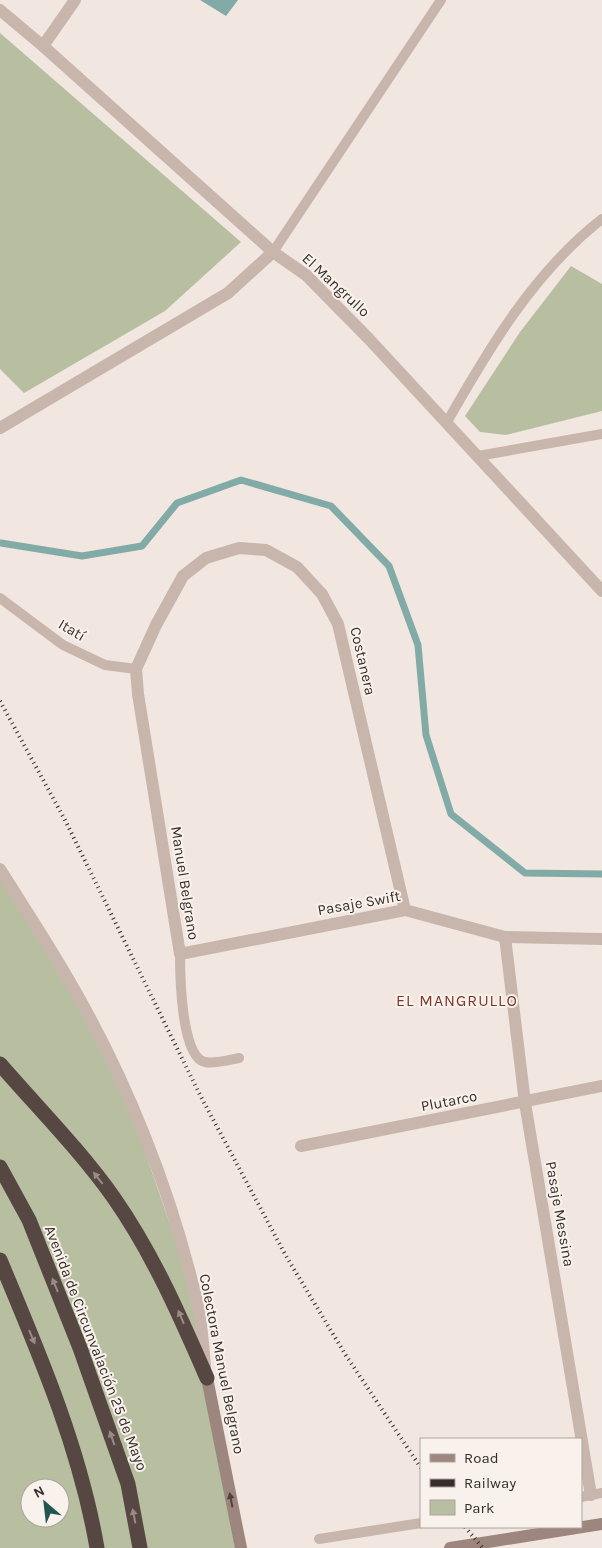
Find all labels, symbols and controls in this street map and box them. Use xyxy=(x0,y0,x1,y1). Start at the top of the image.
street label: El Mangrullo xyxy=(298,249,374,321)
street label: Itatí xyxy=(55,615,89,645)
street label: Costanera xyxy=(346,625,380,697)
street label: Manuel Belgrano xyxy=(167,825,203,941)
street label: Pasaje Swift xyxy=(316,887,402,919)
district label: EL MANGRULLO xyxy=(396,991,518,1010)
street label: Plutarco xyxy=(419,1087,479,1115)
street label: Pasaje Messina xyxy=(542,1160,578,1268)
one-way arrow xyxy=(93,1171,103,1185)
street label: Avenida de Circunvalación 25 de Mayo xyxy=(41,1223,151,1473)
street label: Colectora Manuel Belgrano xyxy=(196,1272,248,1456)
one-way arrow xyxy=(51,1278,58,1293)
one-way arrow xyxy=(176,1310,184,1324)
one-way arrow xyxy=(29,1330,37,1344)
one-way arrow xyxy=(108,1430,115,1445)
legend xyxy=(420,1438,582,1528)
text: Road xyxy=(464,1449,499,1467)
text: Railway xyxy=(464,1474,516,1492)
north arrow xyxy=(20,1478,70,1528)
text: N xyxy=(31,1482,48,1502)
one-way arrow xyxy=(227,1492,235,1508)
text: Park xyxy=(464,1499,494,1517)
one-way arrow xyxy=(130,1507,138,1523)

